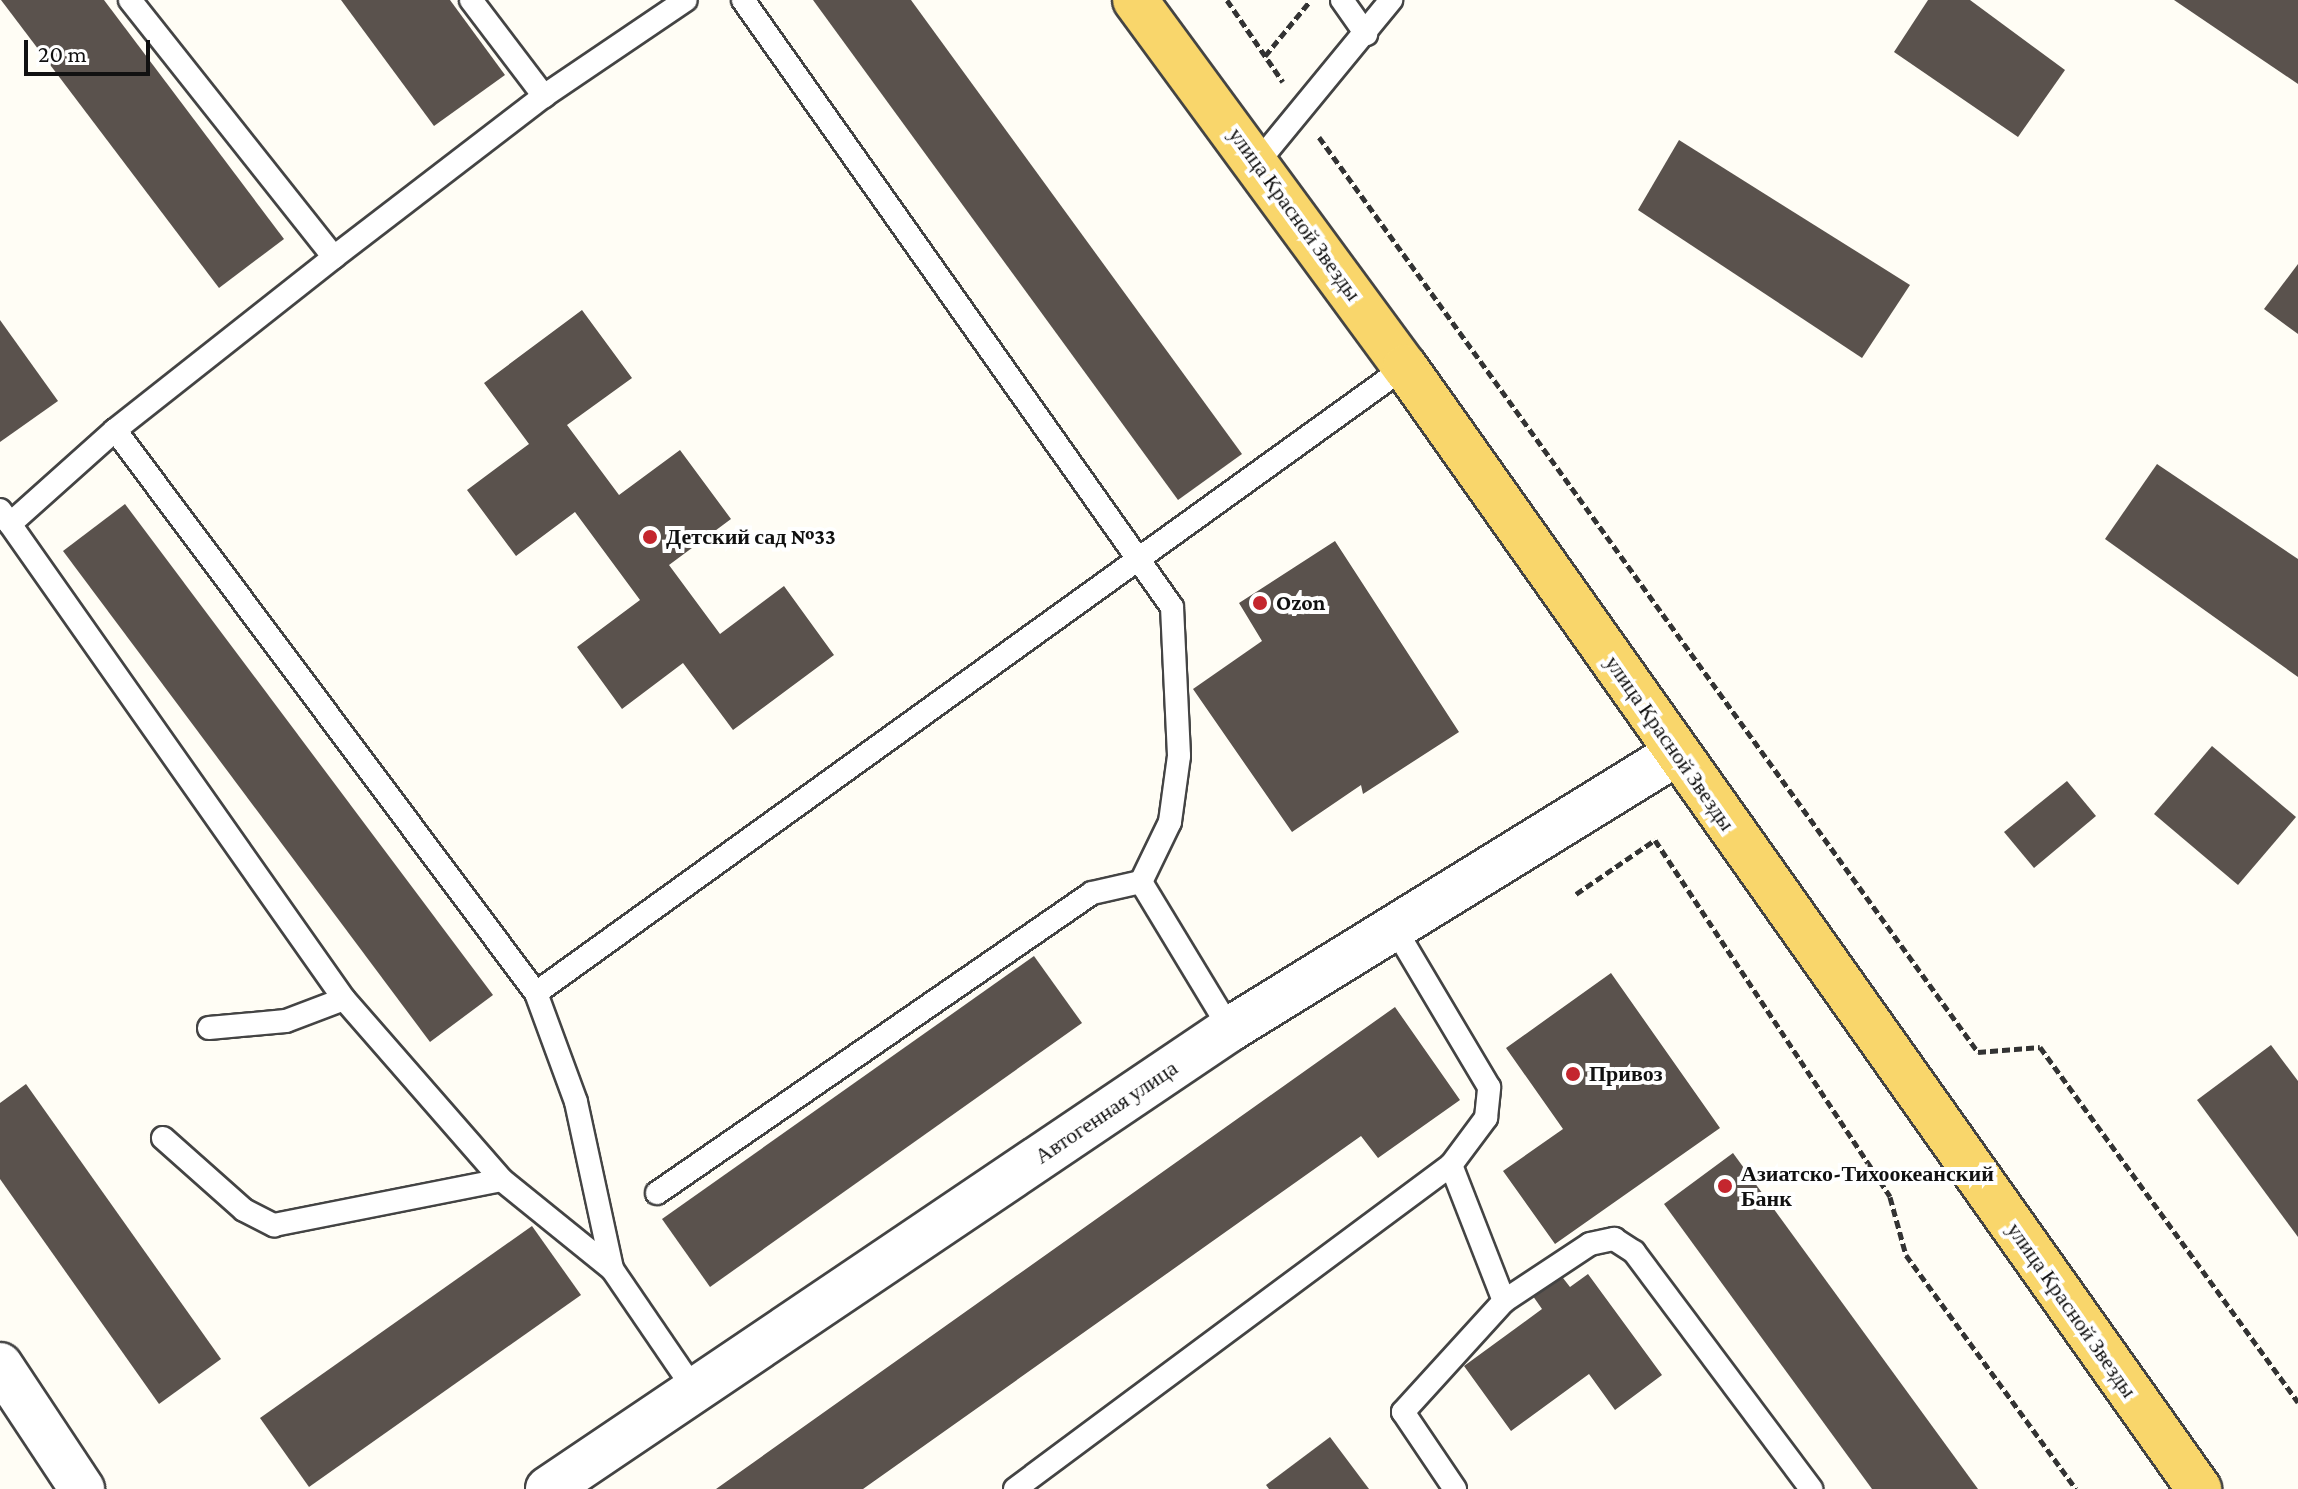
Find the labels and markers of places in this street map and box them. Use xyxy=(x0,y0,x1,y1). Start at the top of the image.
place label: Детский сад №33 xyxy=(666,524,836,550)
marker: Детский сад №33 xyxy=(641,528,659,546)
place label: Ozon xyxy=(1276,590,1325,616)
marker: Ozon xyxy=(1251,594,1269,612)
place label: Привоз xyxy=(1589,1061,1663,1087)
marker: Привоз xyxy=(1564,1065,1582,1083)
place label: Азиатско-Тихоокеанский Банк xyxy=(1741,1160,1994,1212)
marker: Азиатско-Тихоокеанский Банк xyxy=(1716,1177,1734,1195)

